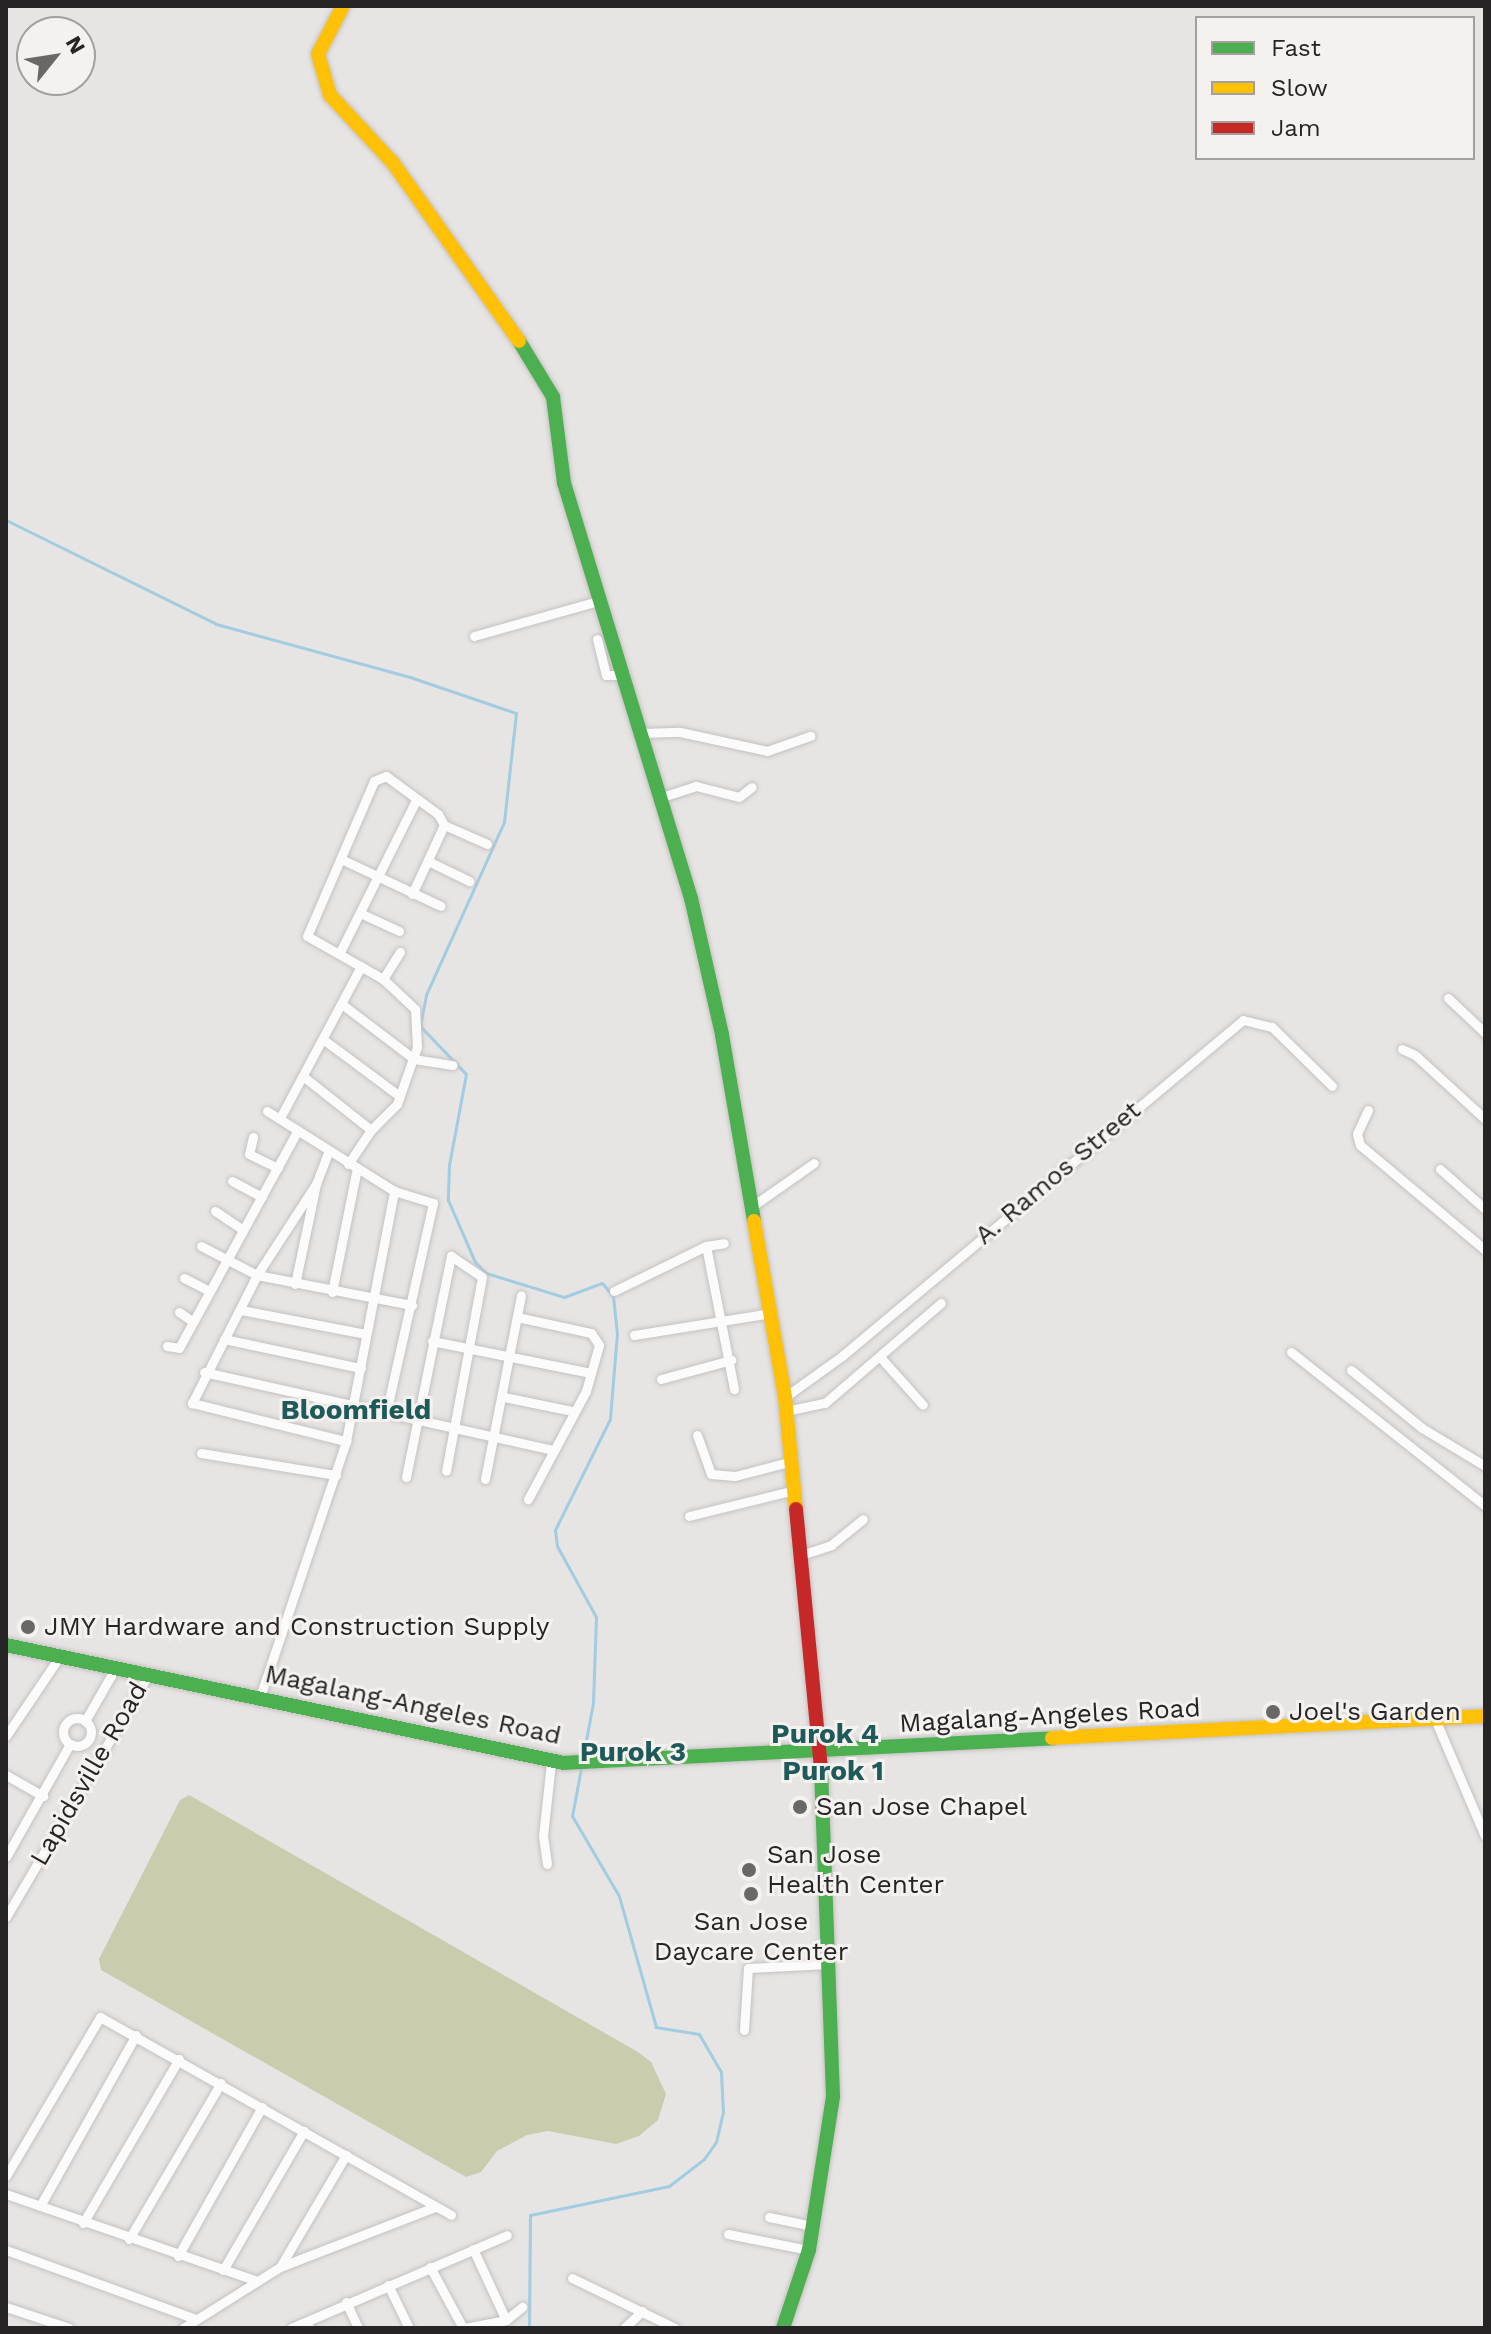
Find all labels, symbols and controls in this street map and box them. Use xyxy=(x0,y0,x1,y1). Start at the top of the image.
north arrow xyxy=(16,16,96,96)
legend xyxy=(1195,16,1475,160)
text: N xyxy=(61,31,90,58)
text: Fast xyxy=(1271,34,1321,62)
text: Slow xyxy=(1271,74,1328,102)
text: Jam xyxy=(1271,114,1321,142)
street label: A. Ramos Street xyxy=(969,1095,1147,1251)
district label: Bloomfield xyxy=(281,1393,431,1427)
place label: JMY Hardware and Construction Supply xyxy=(44,1611,551,1643)
marker: JMY Hardware and Construction Supply xyxy=(19,1618,37,1636)
street label: Magalang-Angeles Road xyxy=(262,1658,564,1752)
street label: Lapidsville Road xyxy=(24,1677,154,1871)
street label: Magalang-Angeles Road xyxy=(899,1693,1201,1739)
place label: Joel's Garden xyxy=(1289,1696,1461,1728)
marker: Joel's Garden xyxy=(1264,1703,1282,1721)
district label: Purok 4 xyxy=(771,1717,879,1751)
district label: Purok 3 xyxy=(580,1735,686,1769)
district label: Purok 1 xyxy=(782,1754,884,1788)
place label: San Jose Chapel xyxy=(816,1791,1028,1823)
marker: San Jose Chapel xyxy=(791,1798,809,1816)
place label: San Jose Health Center xyxy=(767,1839,944,1900)
marker: San Jose Health Center xyxy=(738,1859,760,1881)
marker: San Jose Daycare Center xyxy=(742,1885,760,1903)
place label: San Jose Daycare Center xyxy=(654,1906,848,1968)

